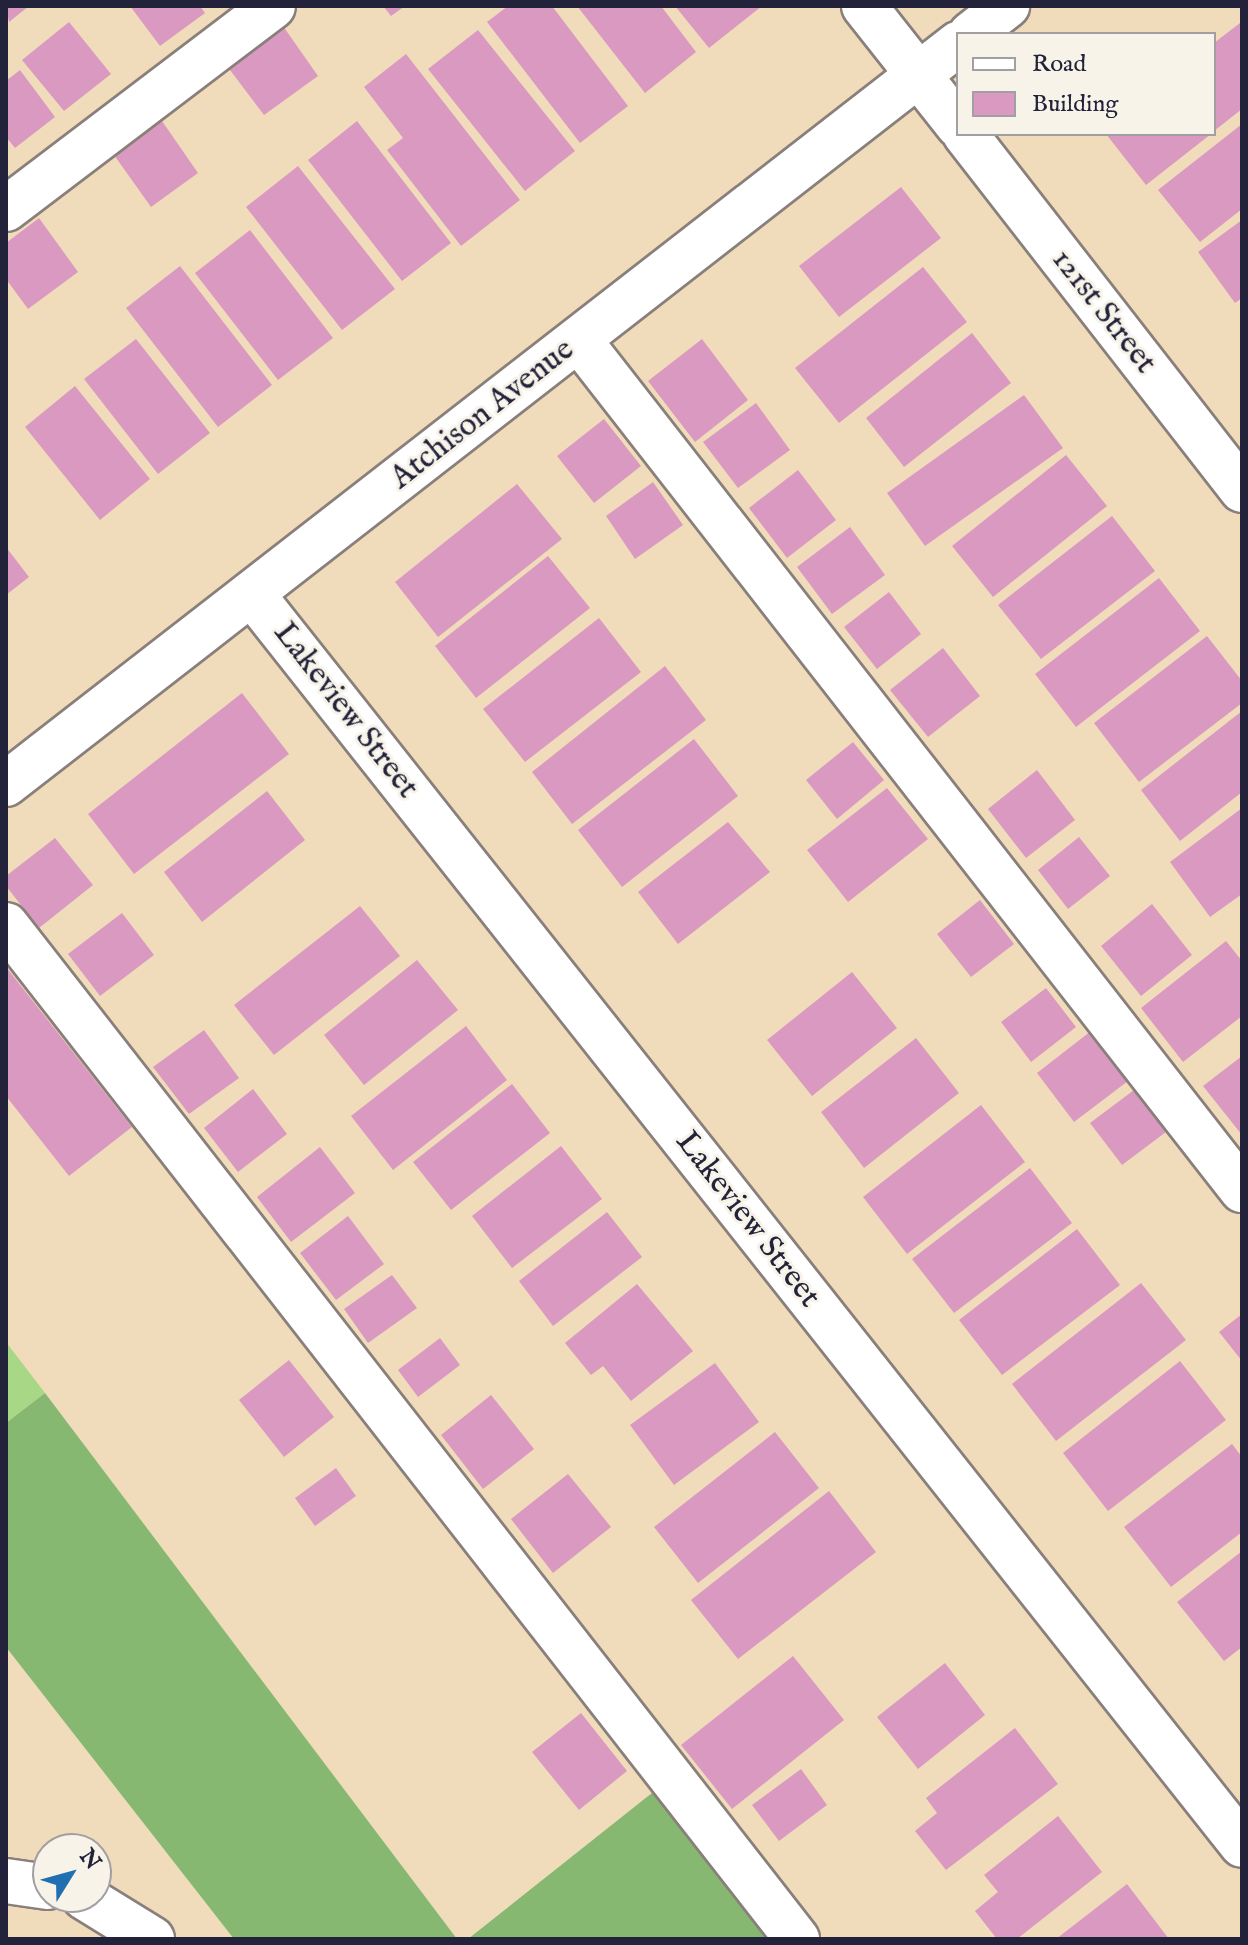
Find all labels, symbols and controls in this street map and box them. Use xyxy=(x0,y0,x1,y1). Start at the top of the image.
legend xyxy=(956,32,1216,136)
text: Road xyxy=(1032,49,1086,80)
text: Building xyxy=(1032,89,1118,120)
street label: 121st Street xyxy=(1042,242,1164,382)
street label: Atchison Avenue xyxy=(384,331,582,499)
street label: Lakeview Street xyxy=(264,615,426,807)
street label: Lakeview Street xyxy=(666,1124,828,1316)
north arrow xyxy=(32,1833,112,1913)
text: N xyxy=(73,1844,106,1876)

